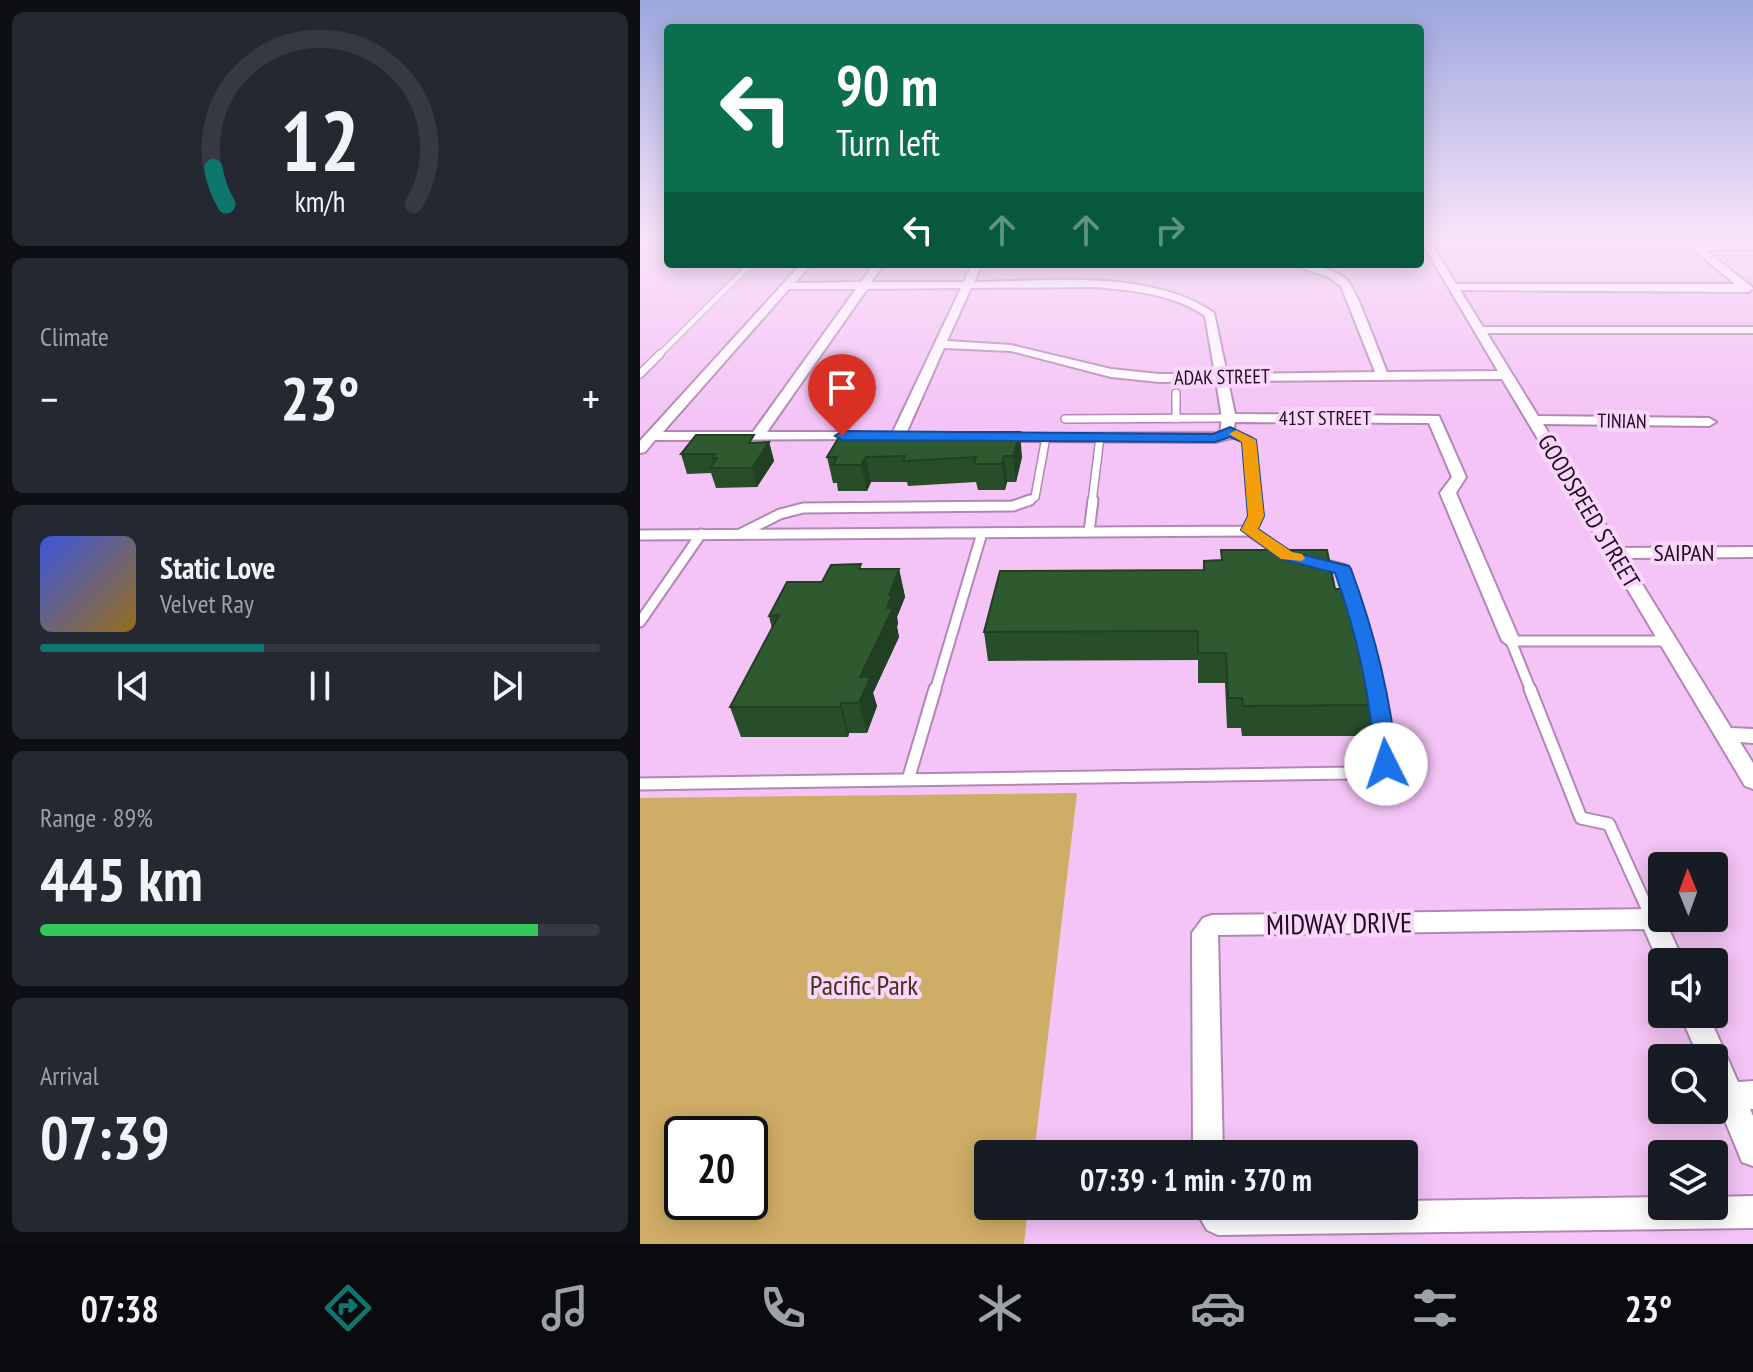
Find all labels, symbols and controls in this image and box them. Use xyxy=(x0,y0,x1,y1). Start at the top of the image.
text: 90 m xyxy=(836,49,938,121)
icon: left xyxy=(704,56,808,160)
text: 12 xyxy=(280,86,360,194)
text: Turn left xyxy=(836,119,940,166)
text: km/h xyxy=(295,183,345,220)
icon: left xyxy=(896,208,940,252)
icon: ahead xyxy=(980,208,1024,252)
icon: ahead xyxy=(1064,208,1108,252)
icon: right xyxy=(1148,208,1192,252)
text: Climate xyxy=(40,320,109,353)
pin xyxy=(808,354,876,436)
text: 23° xyxy=(280,359,360,437)
street label: ADAK STREET xyxy=(1174,363,1270,391)
icon: arrive xyxy=(820,366,864,410)
text: − xyxy=(40,370,58,427)
text: + xyxy=(582,370,600,427)
street label: 41ST STREET xyxy=(1279,405,1371,431)
street label: TINIAN xyxy=(1597,408,1647,434)
street label: GOODSPEED STREET xyxy=(1531,428,1647,594)
street label: SAIPAN xyxy=(1653,537,1715,568)
text: Static Love xyxy=(160,548,275,587)
text: Velvet Ray xyxy=(160,587,254,620)
icon: previous xyxy=(111,664,155,708)
icon: pause xyxy=(298,664,342,708)
icon: next xyxy=(485,664,529,708)
position arrow xyxy=(1344,722,1428,806)
text: Range · 89% xyxy=(40,801,153,834)
text: 445 km xyxy=(40,840,203,918)
north arrow xyxy=(1648,852,1728,932)
map controls xyxy=(1648,852,1728,1220)
street label: MIDWAY DRIVE xyxy=(1266,903,1412,943)
button: sound xyxy=(1648,948,1728,1028)
park label: Pacific Park xyxy=(810,966,918,1003)
button: search xyxy=(1648,1044,1728,1124)
text: Arrival xyxy=(40,1059,99,1092)
text: 07:39 xyxy=(40,1098,170,1176)
speed limit sign: 20 xyxy=(664,1116,768,1220)
button: layers xyxy=(1648,1140,1728,1220)
text: 07:39 · 1 min · 370 m xyxy=(1080,1160,1312,1199)
icon: directions xyxy=(320,1280,376,1336)
icon: music xyxy=(537,1280,593,1336)
icon: phone xyxy=(755,1280,811,1336)
icon: climate xyxy=(972,1280,1028,1336)
icon: car xyxy=(1190,1280,1246,1336)
icon: filters xyxy=(1407,1280,1463,1336)
text: 07:38 xyxy=(81,1285,159,1332)
text: 23° xyxy=(1625,1285,1672,1332)

